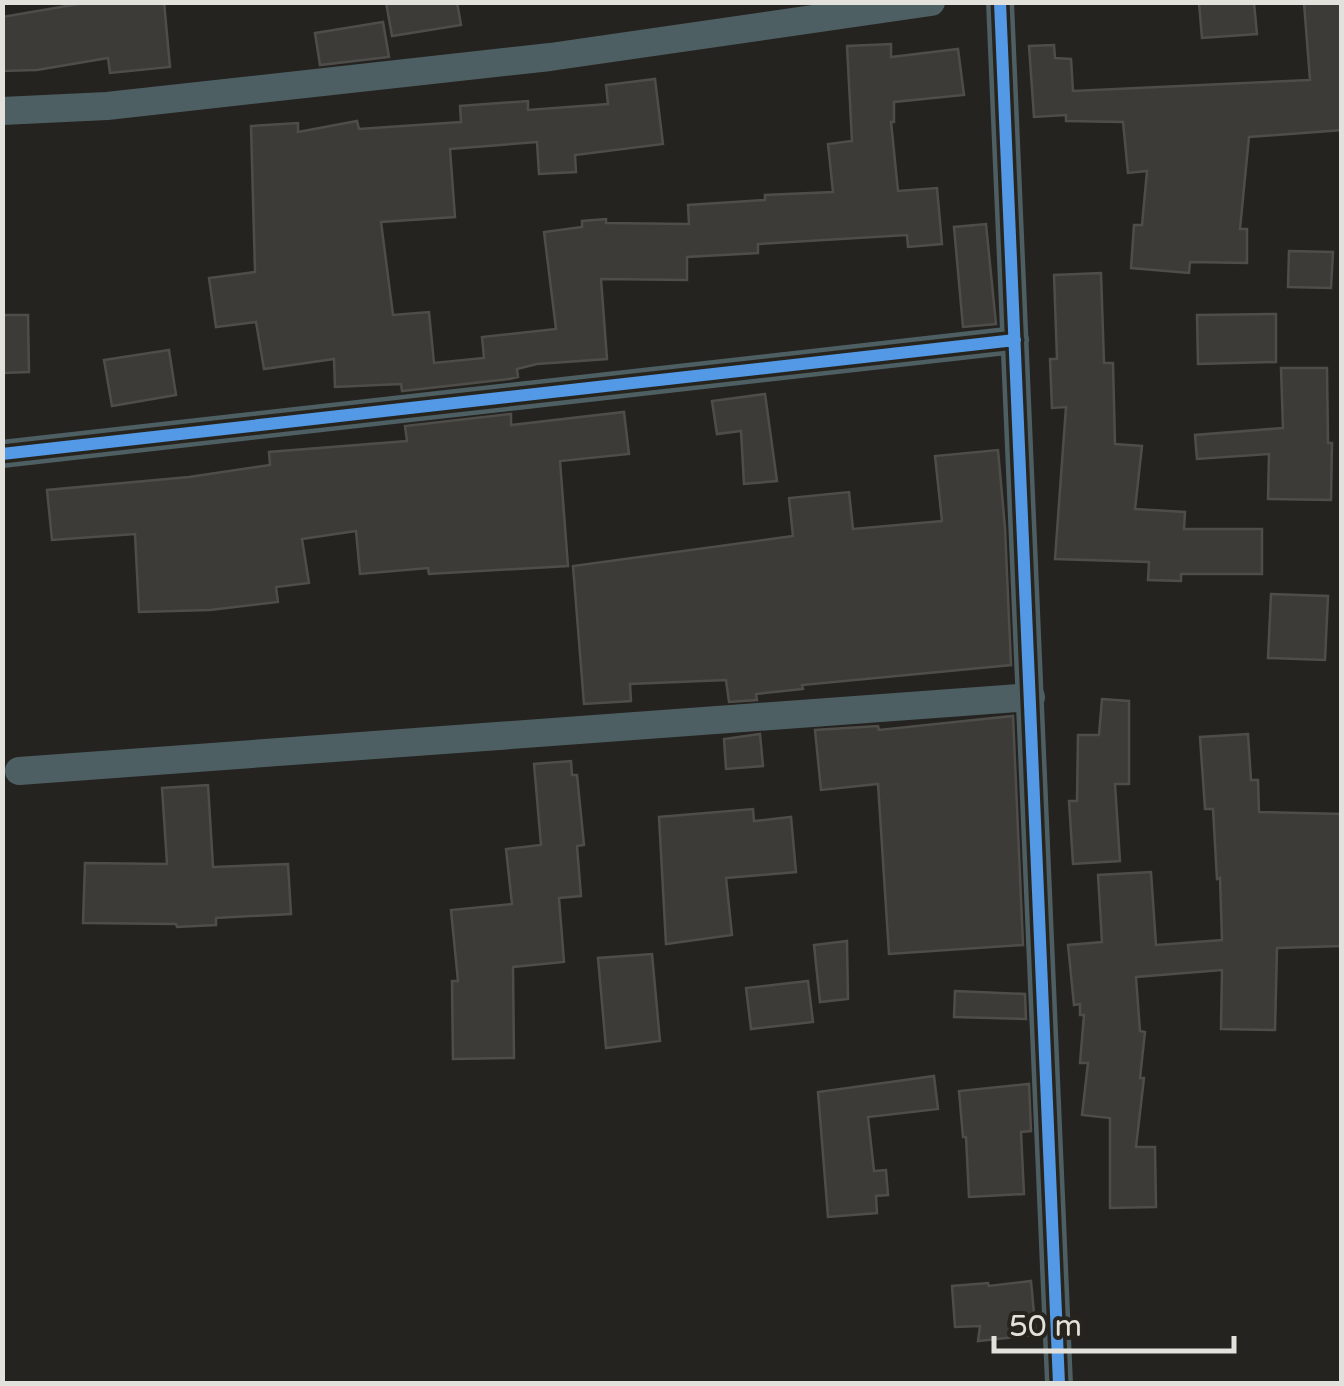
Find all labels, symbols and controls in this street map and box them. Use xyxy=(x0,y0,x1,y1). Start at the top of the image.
scale bar xyxy=(994,1291,1234,1353)
text: 50 m xyxy=(1009,1308,1082,1345)

